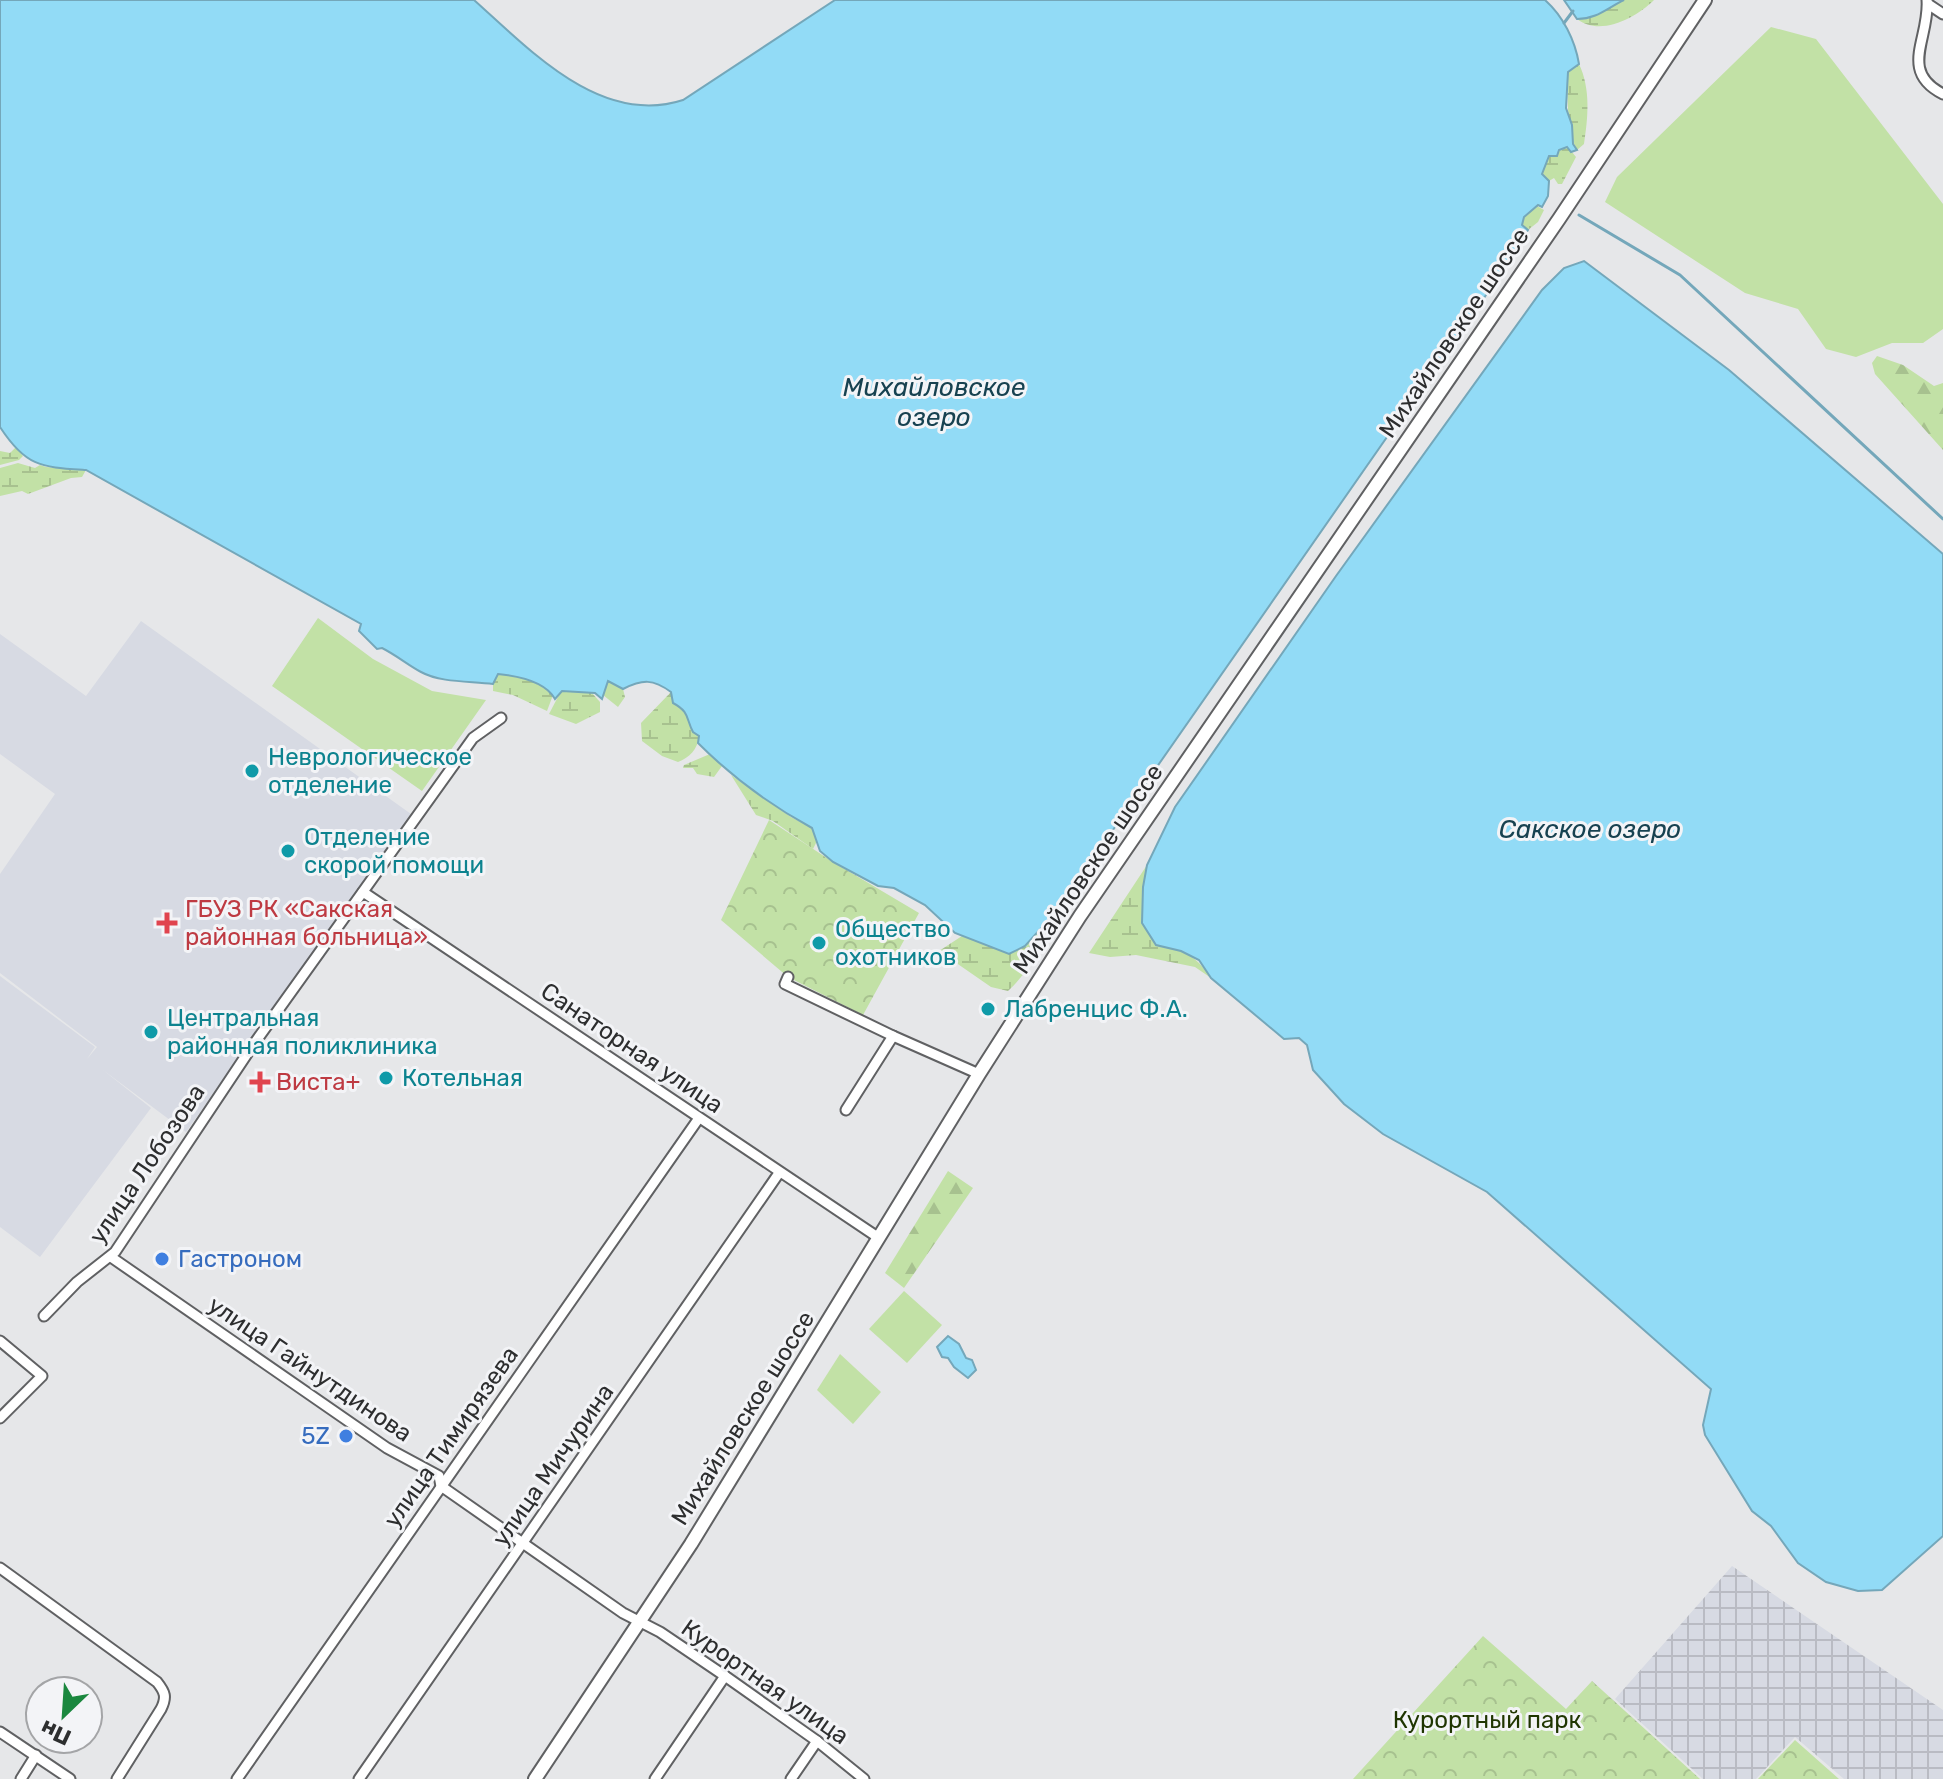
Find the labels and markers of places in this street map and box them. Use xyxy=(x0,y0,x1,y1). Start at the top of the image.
place label: Неврологическое отделение xyxy=(268,743,472,799)
marker: Неврологическое отделение xyxy=(243,762,261,780)
place label: Отделение скорой помощи xyxy=(304,823,484,879)
marker: Отделение скорой помощи xyxy=(279,842,297,860)
place label: ГБУЗ РК «Сакская районная больница» xyxy=(185,895,428,951)
marker: ГБУЗ РК «Сакская районная больница» xyxy=(156,912,178,934)
place label: Общество охотников xyxy=(835,915,957,971)
marker: Общество охотников xyxy=(810,934,828,952)
place label: Лабренцис Ф.А. xyxy=(1004,995,1188,1023)
marker: Лабренцис Ф.А. xyxy=(979,1000,997,1018)
place label: Центральная районная поликлиника xyxy=(167,1004,437,1060)
marker: Центральная районная поликлиника xyxy=(142,1023,160,1041)
place label: Котельная xyxy=(402,1064,523,1092)
place label: Виста+ xyxy=(276,1068,360,1096)
marker: Котельная xyxy=(377,1069,395,1087)
marker: Виста+ xyxy=(251,1073,269,1091)
place label: Гастроном xyxy=(178,1245,302,1273)
marker: Гастроном xyxy=(153,1250,171,1268)
place label: 5Z xyxy=(301,1422,330,1450)
marker: 5Z xyxy=(337,1427,355,1445)

